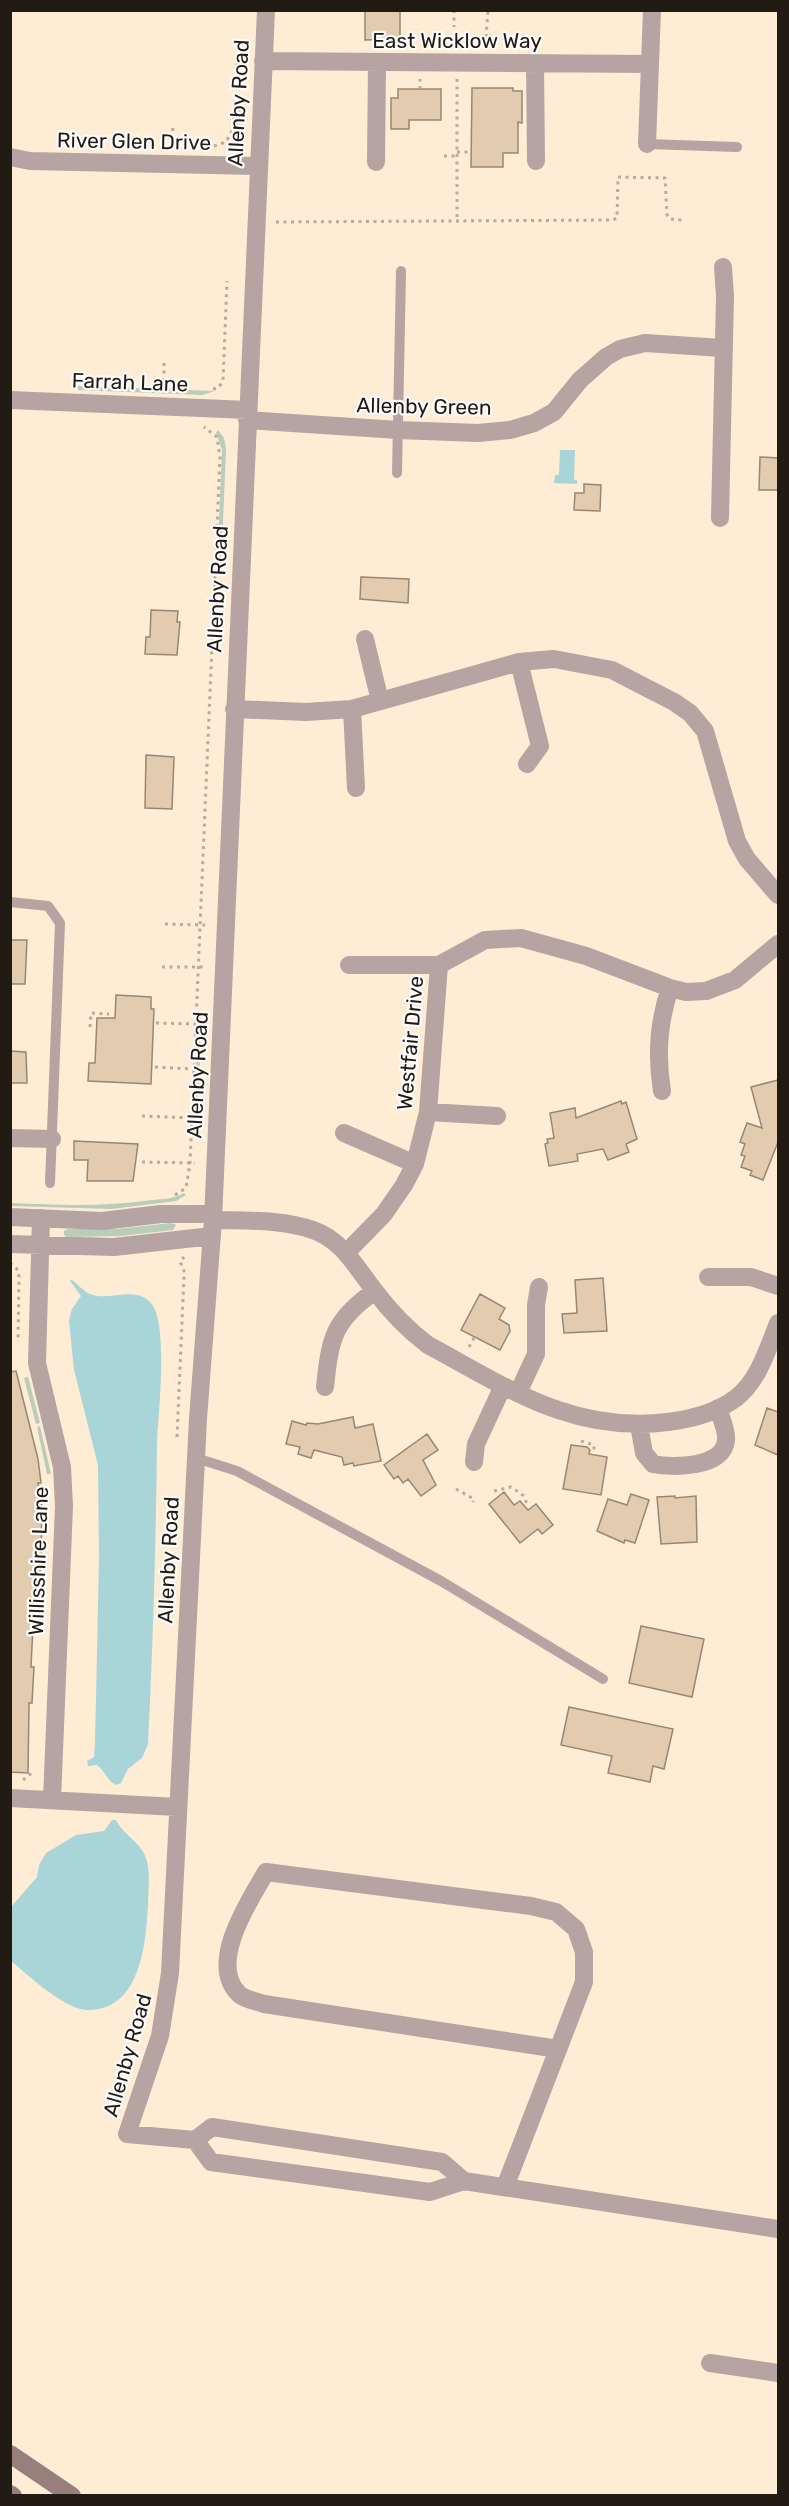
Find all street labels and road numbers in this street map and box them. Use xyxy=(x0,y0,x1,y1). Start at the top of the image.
street label: East Wicklow Way xyxy=(372,28,542,53)
street label: Allenby Road xyxy=(222,39,254,167)
street label: River Glen Drive xyxy=(57,127,211,155)
street label: Farrah Lane xyxy=(71,367,189,397)
street label: Allenby Green xyxy=(356,392,492,420)
street label: Allenby Road xyxy=(201,525,233,653)
street label: Westfair Drive xyxy=(392,975,428,1111)
street label: Allenby Road xyxy=(181,1011,213,1139)
street label: Willisshire Lane xyxy=(23,1486,53,1636)
street label: Allenby Road xyxy=(152,1496,184,1624)
street label: Allenby Road xyxy=(98,1991,156,2119)

